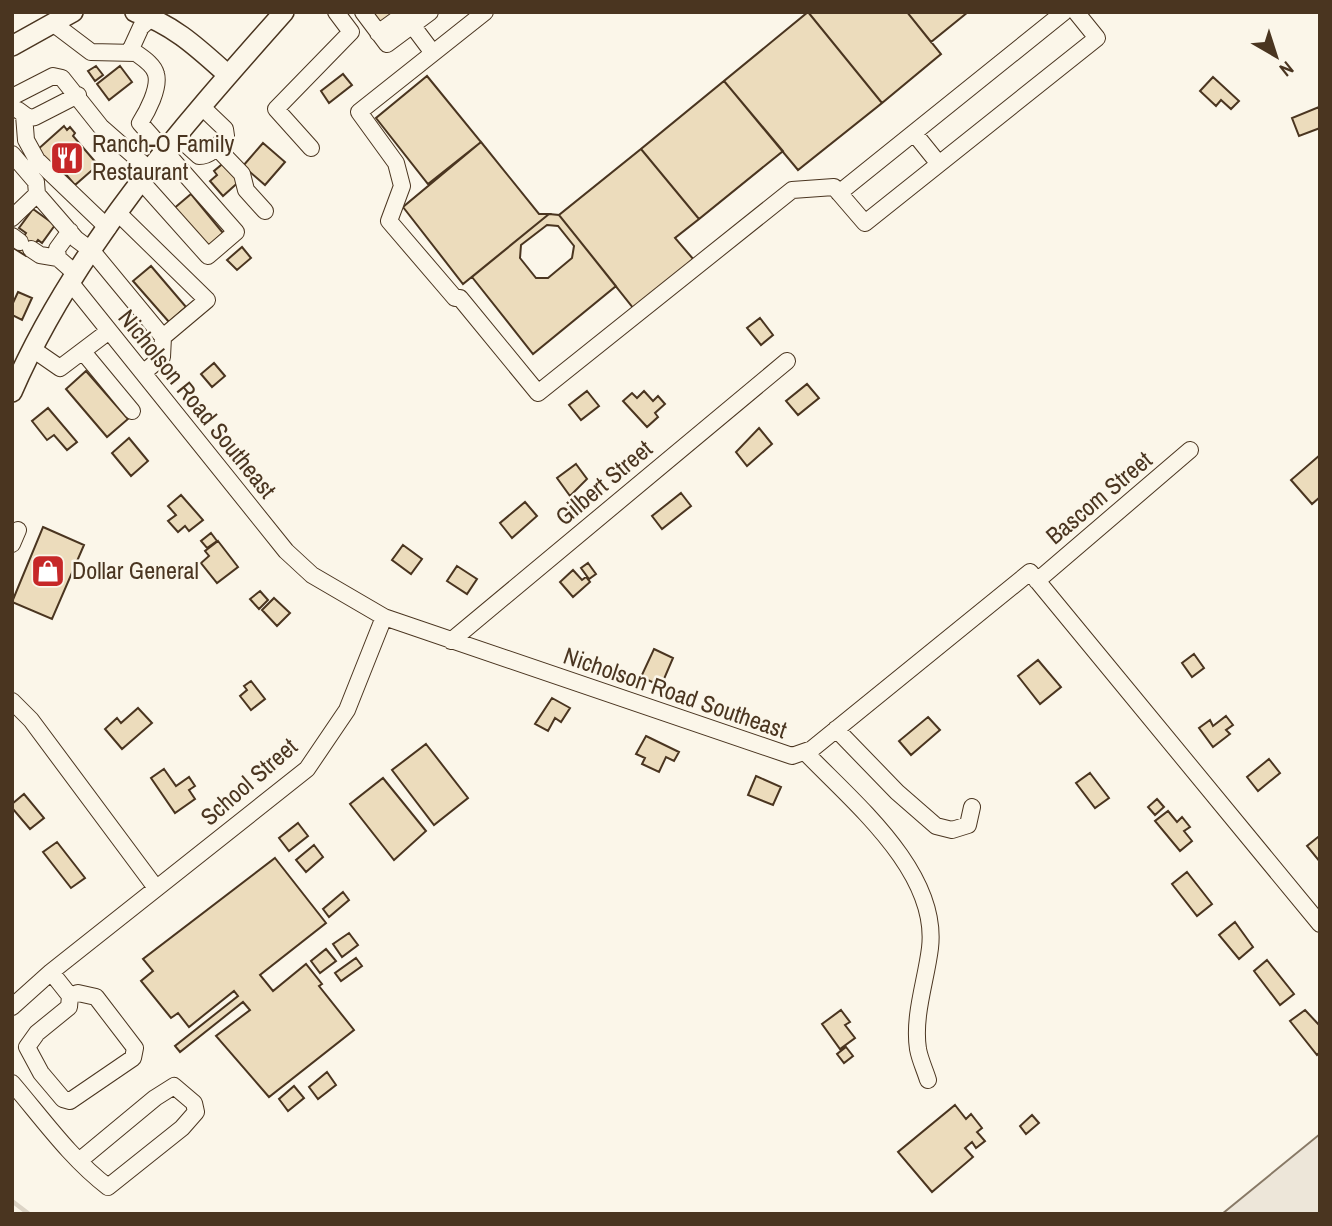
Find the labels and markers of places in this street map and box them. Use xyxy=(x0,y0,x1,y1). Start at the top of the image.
place label: Ranch-O Family Restaurant xyxy=(92,127,234,187)
restaurant icon: Ranch-O Family Restaurant xyxy=(48,139,86,177)
shop icon: Dollar General xyxy=(29,552,67,590)
place label: Dollar General xyxy=(72,554,199,586)

